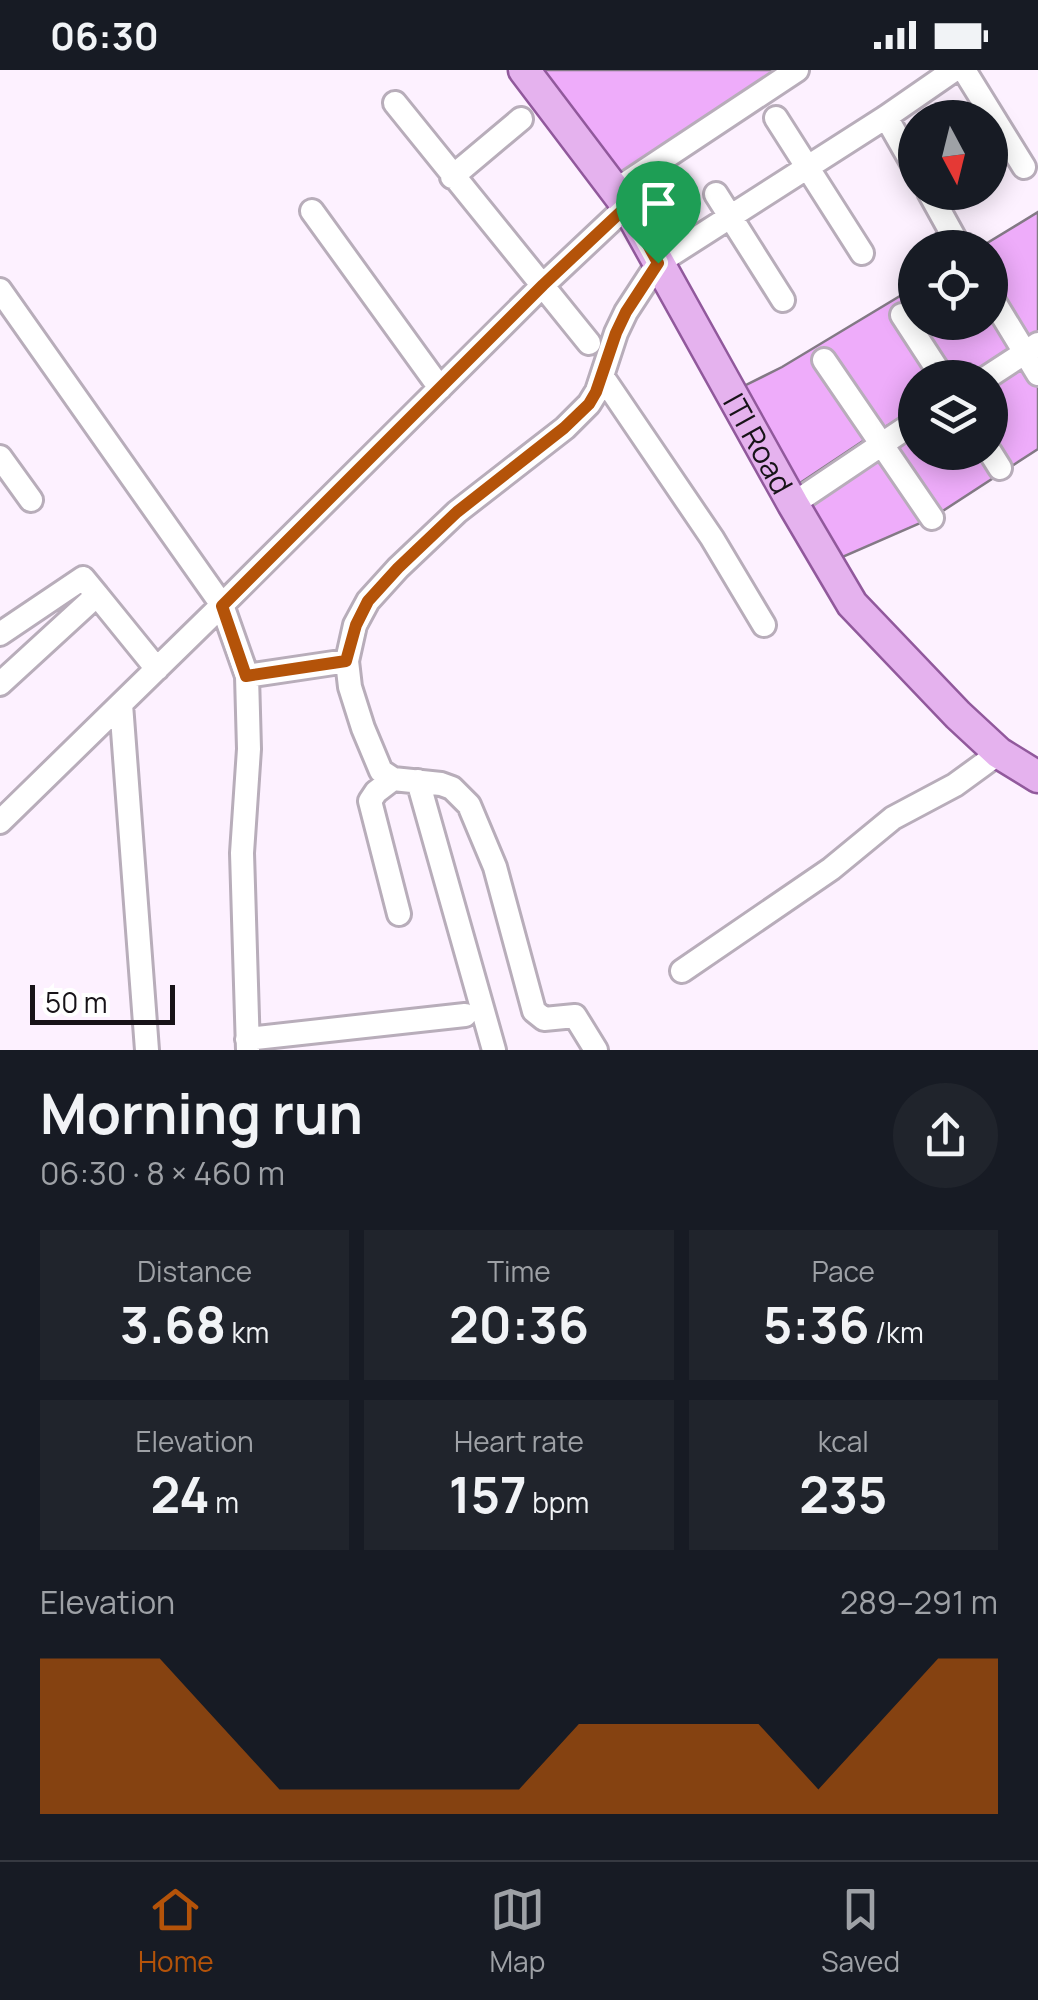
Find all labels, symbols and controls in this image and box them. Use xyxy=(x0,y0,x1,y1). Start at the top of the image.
text: 06:30 xyxy=(50,9,159,61)
north arrow xyxy=(898,100,1008,210)
map controls xyxy=(898,100,1008,470)
pin xyxy=(616,161,701,264)
icon: arrive xyxy=(631,176,686,231)
button: locate xyxy=(898,230,1008,340)
button: layers xyxy=(898,360,1008,470)
street label: ITI Road xyxy=(715,385,804,501)
scale bar xyxy=(30,980,175,1024)
text: 50 m xyxy=(45,983,108,1021)
text: Morning run xyxy=(40,1075,363,1151)
button: share xyxy=(893,1083,998,1188)
text: 06:30 · 8 × 460 m xyxy=(40,1151,285,1195)
text: Distance xyxy=(137,1252,252,1290)
text: Time xyxy=(487,1252,551,1290)
text: Pace xyxy=(812,1252,875,1290)
text: 3.68 xyxy=(120,1290,226,1358)
text: 20:36 xyxy=(449,1290,589,1358)
text: 5:36 xyxy=(763,1290,870,1358)
text: km xyxy=(226,1313,269,1351)
text: /km xyxy=(870,1313,924,1351)
text: Elevation xyxy=(136,1422,254,1460)
text: Heart rate xyxy=(454,1422,584,1460)
text: kcal xyxy=(818,1422,869,1460)
text: 24 xyxy=(150,1460,210,1528)
text: 157 xyxy=(449,1460,527,1528)
text: 235 xyxy=(799,1460,887,1528)
text: m xyxy=(210,1483,239,1521)
text: bpm xyxy=(527,1483,589,1521)
text: Elevation xyxy=(40,1580,175,1624)
text: 289–291 m xyxy=(840,1580,998,1624)
tab: Home xyxy=(138,1882,214,1980)
tab: Map xyxy=(490,1882,545,1980)
tab: Saved xyxy=(821,1882,900,1980)

